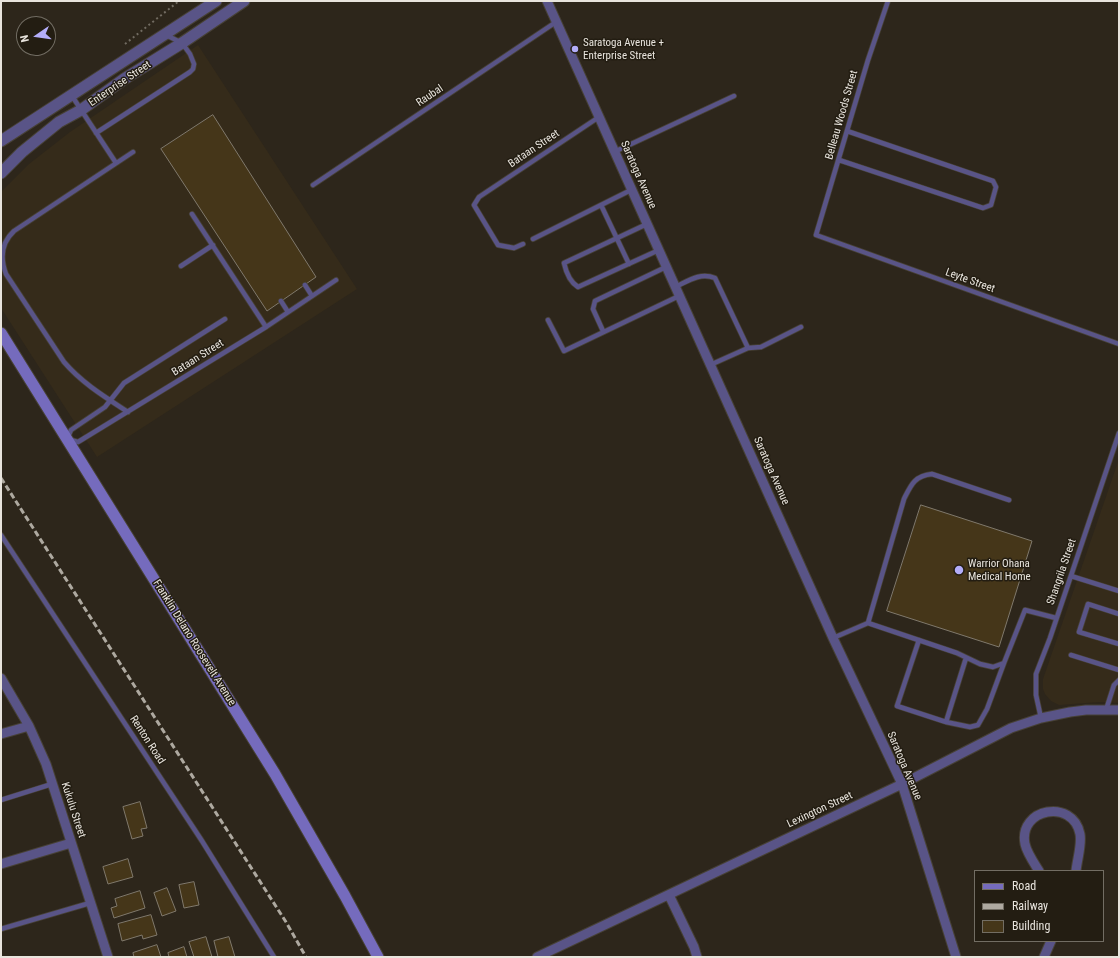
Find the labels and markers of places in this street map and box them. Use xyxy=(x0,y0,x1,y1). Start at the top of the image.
place label: Saratoga Avenue + Enterprise Street xyxy=(583,36,664,62)
marker: Saratoga Avenue + Enterprise Street xyxy=(570,44,580,54)
place label: Warrior Ohana Medical Home xyxy=(968,557,1031,583)
marker: Warrior Ohana Medical Home xyxy=(953,564,965,576)

